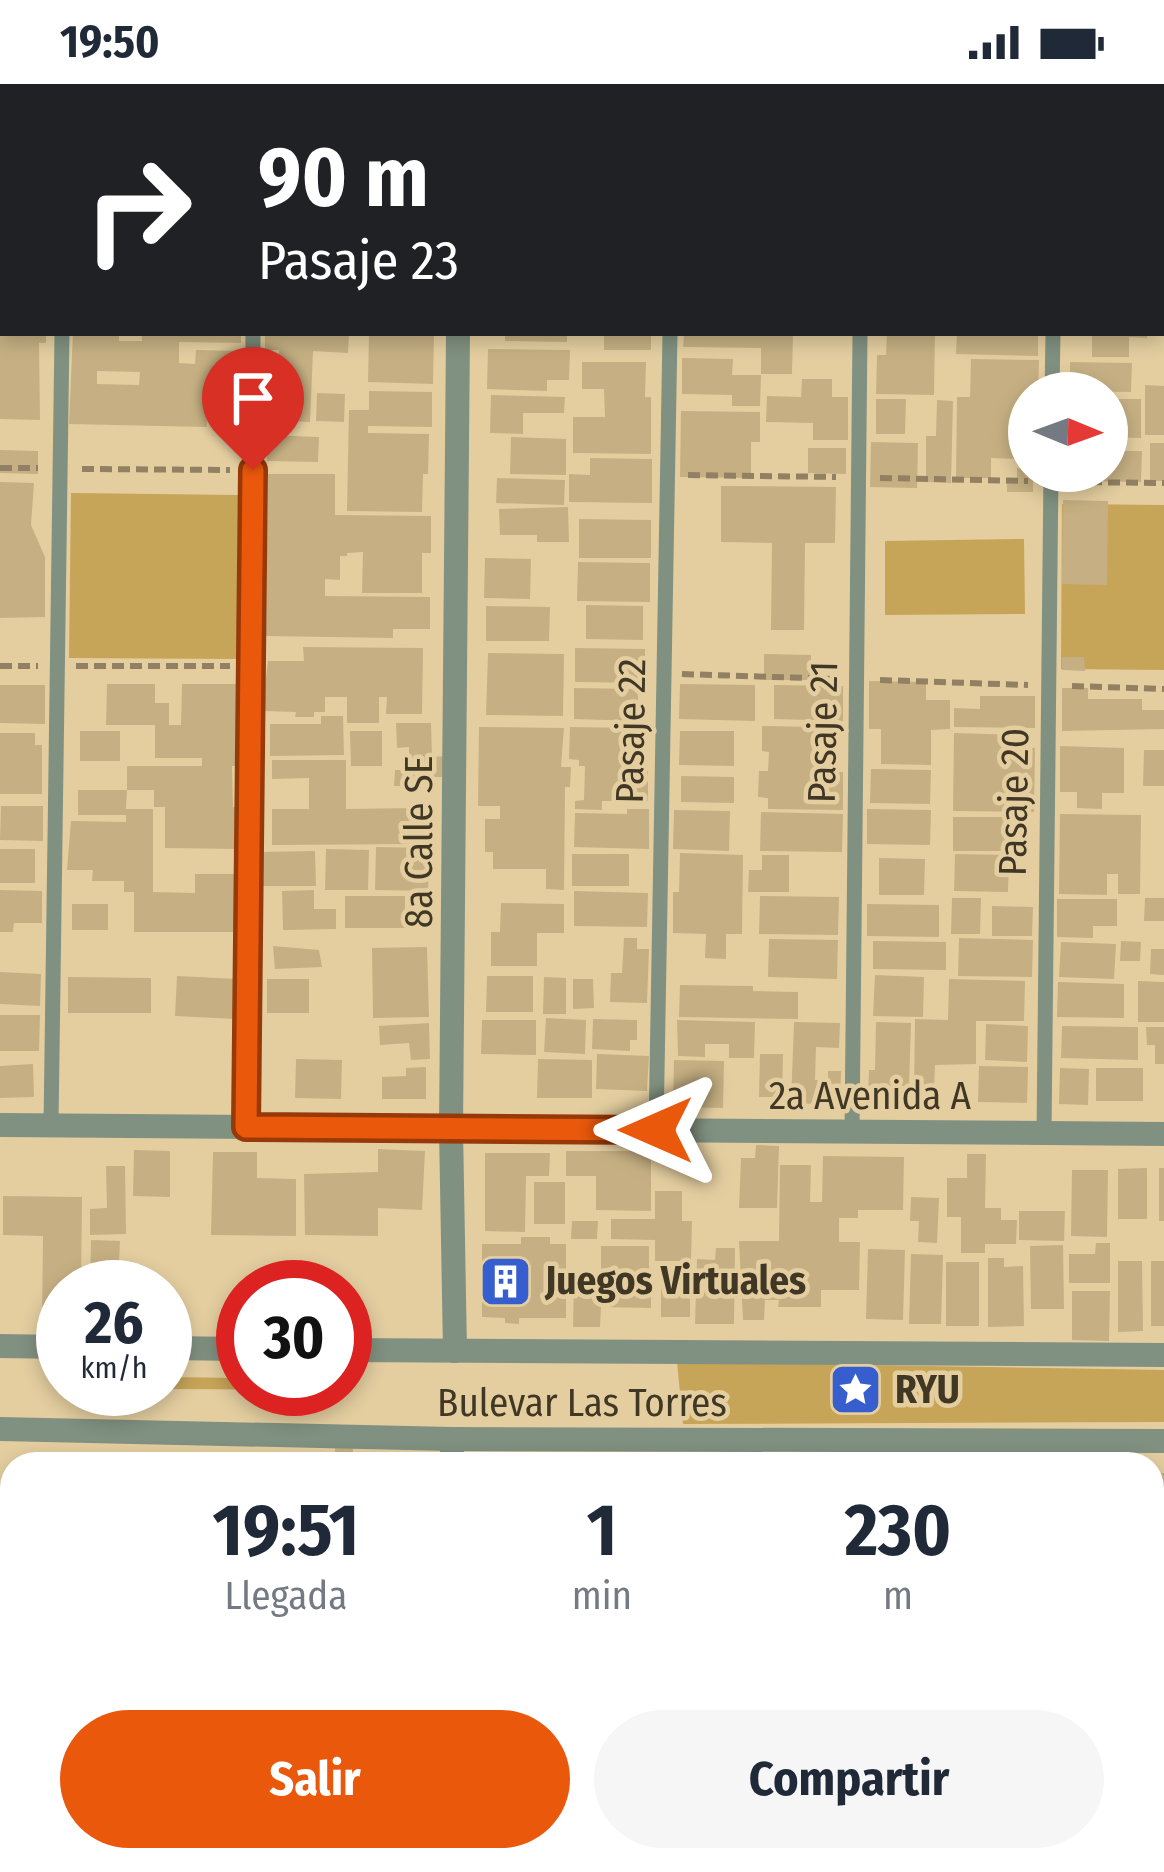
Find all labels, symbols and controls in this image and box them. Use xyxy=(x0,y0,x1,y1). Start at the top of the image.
text: 19:50 xyxy=(60,15,160,69)
text: 90 m xyxy=(258,127,429,228)
icon: right xyxy=(60,132,216,288)
text: Pasaje 23 xyxy=(258,229,459,293)
pin xyxy=(202,347,304,470)
icon: arrive xyxy=(220,365,286,431)
north arrow xyxy=(1008,372,1128,492)
map controls xyxy=(1008,372,1128,492)
street label: Pasaje 22 xyxy=(607,658,655,804)
street label: Pasaje 21 xyxy=(799,661,847,803)
street label: Pasaje 20 xyxy=(990,728,1038,876)
street label: 8a Calle SE xyxy=(396,756,442,928)
position arrow xyxy=(593,1067,719,1193)
street label: 2a Avenida A xyxy=(769,1073,972,1119)
building icon: Juegos Virtuales xyxy=(478,1253,534,1309)
place label: Juegos Virtuales xyxy=(544,1258,806,1304)
speed limit sign: 30 xyxy=(216,1260,372,1416)
text: 26 xyxy=(84,1287,144,1359)
text: km/h xyxy=(81,1350,147,1386)
place icon: RYU xyxy=(828,1362,884,1418)
place label: RYU xyxy=(895,1367,960,1413)
street label: Bulevar Las Torres xyxy=(437,1380,727,1426)
text: 19:51 xyxy=(213,1488,359,1574)
text: 1 xyxy=(587,1488,617,1574)
text: 230 xyxy=(845,1488,951,1574)
text: Llegada xyxy=(224,1573,347,1619)
text: min xyxy=(572,1573,632,1619)
text: m xyxy=(883,1573,913,1619)
button: Salir xyxy=(60,1710,570,1848)
button: Compartir xyxy=(594,1710,1104,1848)

